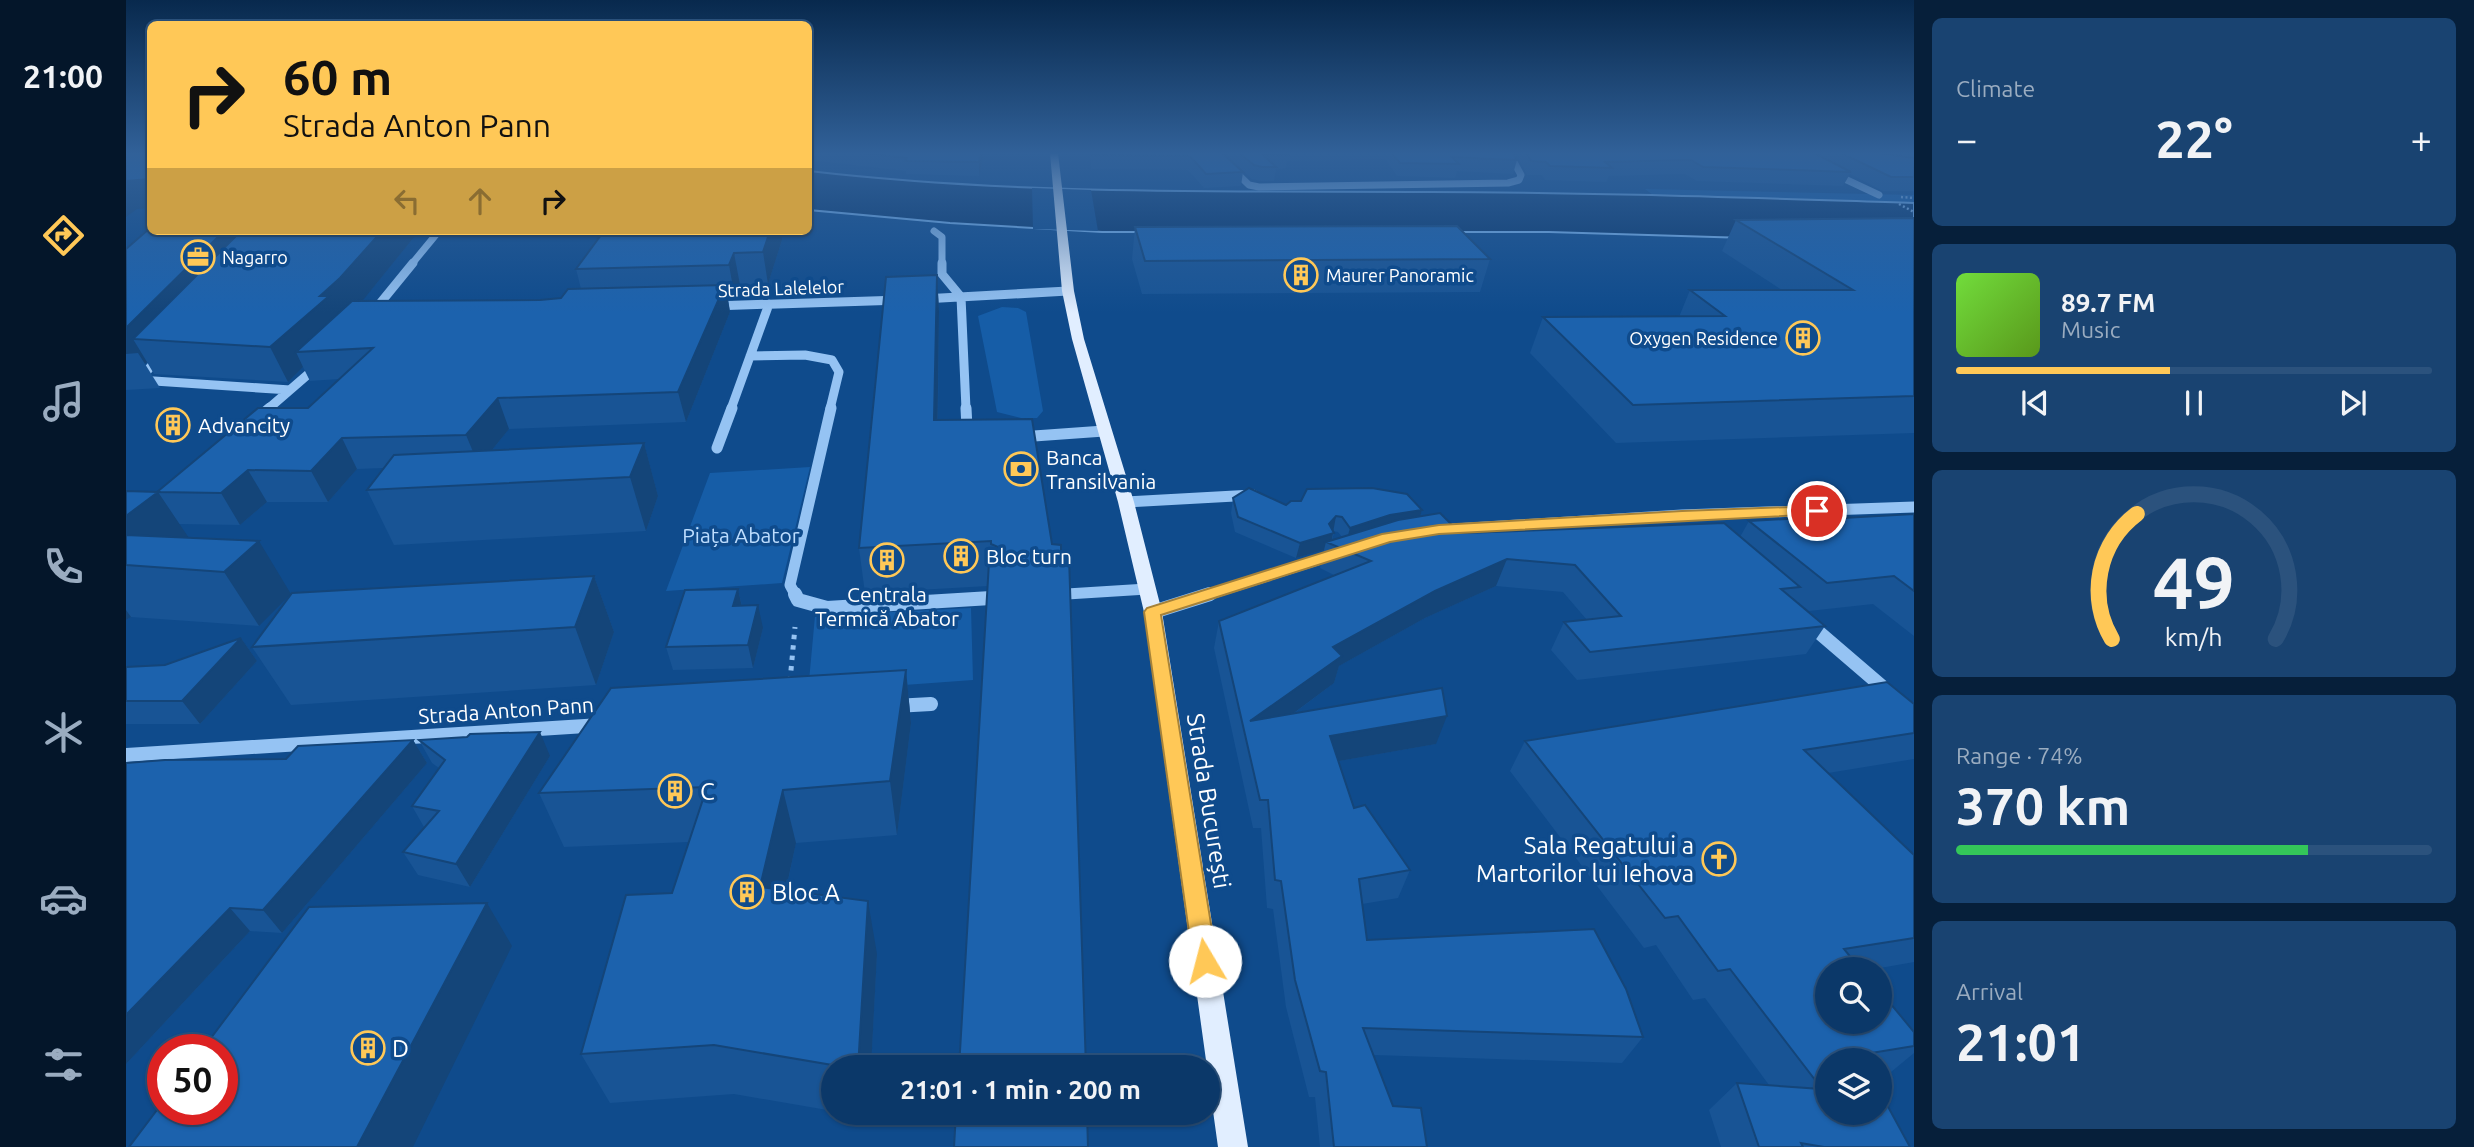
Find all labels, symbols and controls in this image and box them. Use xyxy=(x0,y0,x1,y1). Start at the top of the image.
icon: right xyxy=(168,49,259,140)
text: 60 m xyxy=(283,49,392,104)
text: 21:00 xyxy=(23,58,103,94)
text: Climate xyxy=(1956,76,2035,101)
text: Strada Anton Pann xyxy=(283,107,551,143)
text: 22° xyxy=(2155,110,2233,168)
text: − xyxy=(1956,118,1977,160)
text: + xyxy=(2411,118,2432,160)
icon: left xyxy=(388,182,426,220)
icon: ahead xyxy=(461,182,499,220)
icon: right xyxy=(534,182,572,220)
icon: directions xyxy=(39,211,88,260)
office icon: Nagarro xyxy=(179,238,217,276)
place label: Nagarro xyxy=(222,247,288,267)
building icon: Maurer Panoramic xyxy=(1282,256,1320,294)
place label: Maurer Panoramic xyxy=(1326,265,1474,285)
street label: Strada Lalelelor xyxy=(718,276,845,300)
text: 89.7 FM xyxy=(2061,288,2155,317)
text: Music xyxy=(2061,317,2120,342)
building icon: Oxygen Residence xyxy=(1784,319,1822,357)
place label: Oxygen Residence xyxy=(1629,328,1778,348)
icon: music xyxy=(39,377,88,426)
icon: previous xyxy=(2016,384,2054,422)
icon: pause xyxy=(2175,384,2213,422)
icon: next xyxy=(2334,384,2372,422)
building icon: Advancity xyxy=(154,406,192,444)
place label: Advancity xyxy=(198,413,290,437)
place label: Banca Transilvania xyxy=(1046,445,1156,493)
bank icon: Banca Transilvania xyxy=(1002,450,1040,488)
pin xyxy=(1787,481,1847,541)
icon: arrive xyxy=(1798,492,1836,530)
park label: Piața Abator xyxy=(682,523,800,547)
building icon: Bloc turn xyxy=(942,537,980,575)
building icon: Centrala Termică Abator xyxy=(868,541,906,579)
icon: phone xyxy=(39,542,88,591)
text: 49 xyxy=(2153,542,2235,624)
place label: Bloc turn xyxy=(986,544,1072,568)
place label: Centrala Termică Abator xyxy=(815,582,959,630)
text: km/h xyxy=(2165,623,2223,651)
street label: Strada Anton Pann xyxy=(417,692,595,728)
icon: climate xyxy=(39,708,88,757)
street label: Strada București xyxy=(1182,711,1236,891)
text: Range · 74% xyxy=(1956,743,2083,768)
building icon: C xyxy=(656,772,694,810)
text: 370 km xyxy=(1956,777,2130,835)
place label: C xyxy=(700,778,715,805)
place label: Sala Regatului a Martorilor lui Iehova xyxy=(1476,832,1694,887)
church icon: Sala Regatului a Martorilor lui Iehova xyxy=(1700,840,1738,878)
building icon: Bloc A xyxy=(728,873,766,911)
icon: car xyxy=(39,874,88,923)
place label: Bloc A xyxy=(772,879,840,906)
position arrow xyxy=(1168,924,1242,998)
map controls xyxy=(1815,957,1892,1125)
button: search xyxy=(1815,957,1892,1034)
text: Arrival xyxy=(1956,979,2023,1004)
text: 21:01 xyxy=(1956,1013,2086,1071)
building icon: D xyxy=(349,1029,387,1067)
speed limit sign: 50 xyxy=(147,1034,238,1125)
place label: D xyxy=(392,1035,409,1062)
icon: filters xyxy=(39,1040,88,1089)
button: layers xyxy=(1815,1048,1892,1125)
text: 21:01 · 1 min · 200 m xyxy=(900,1075,1141,1104)

